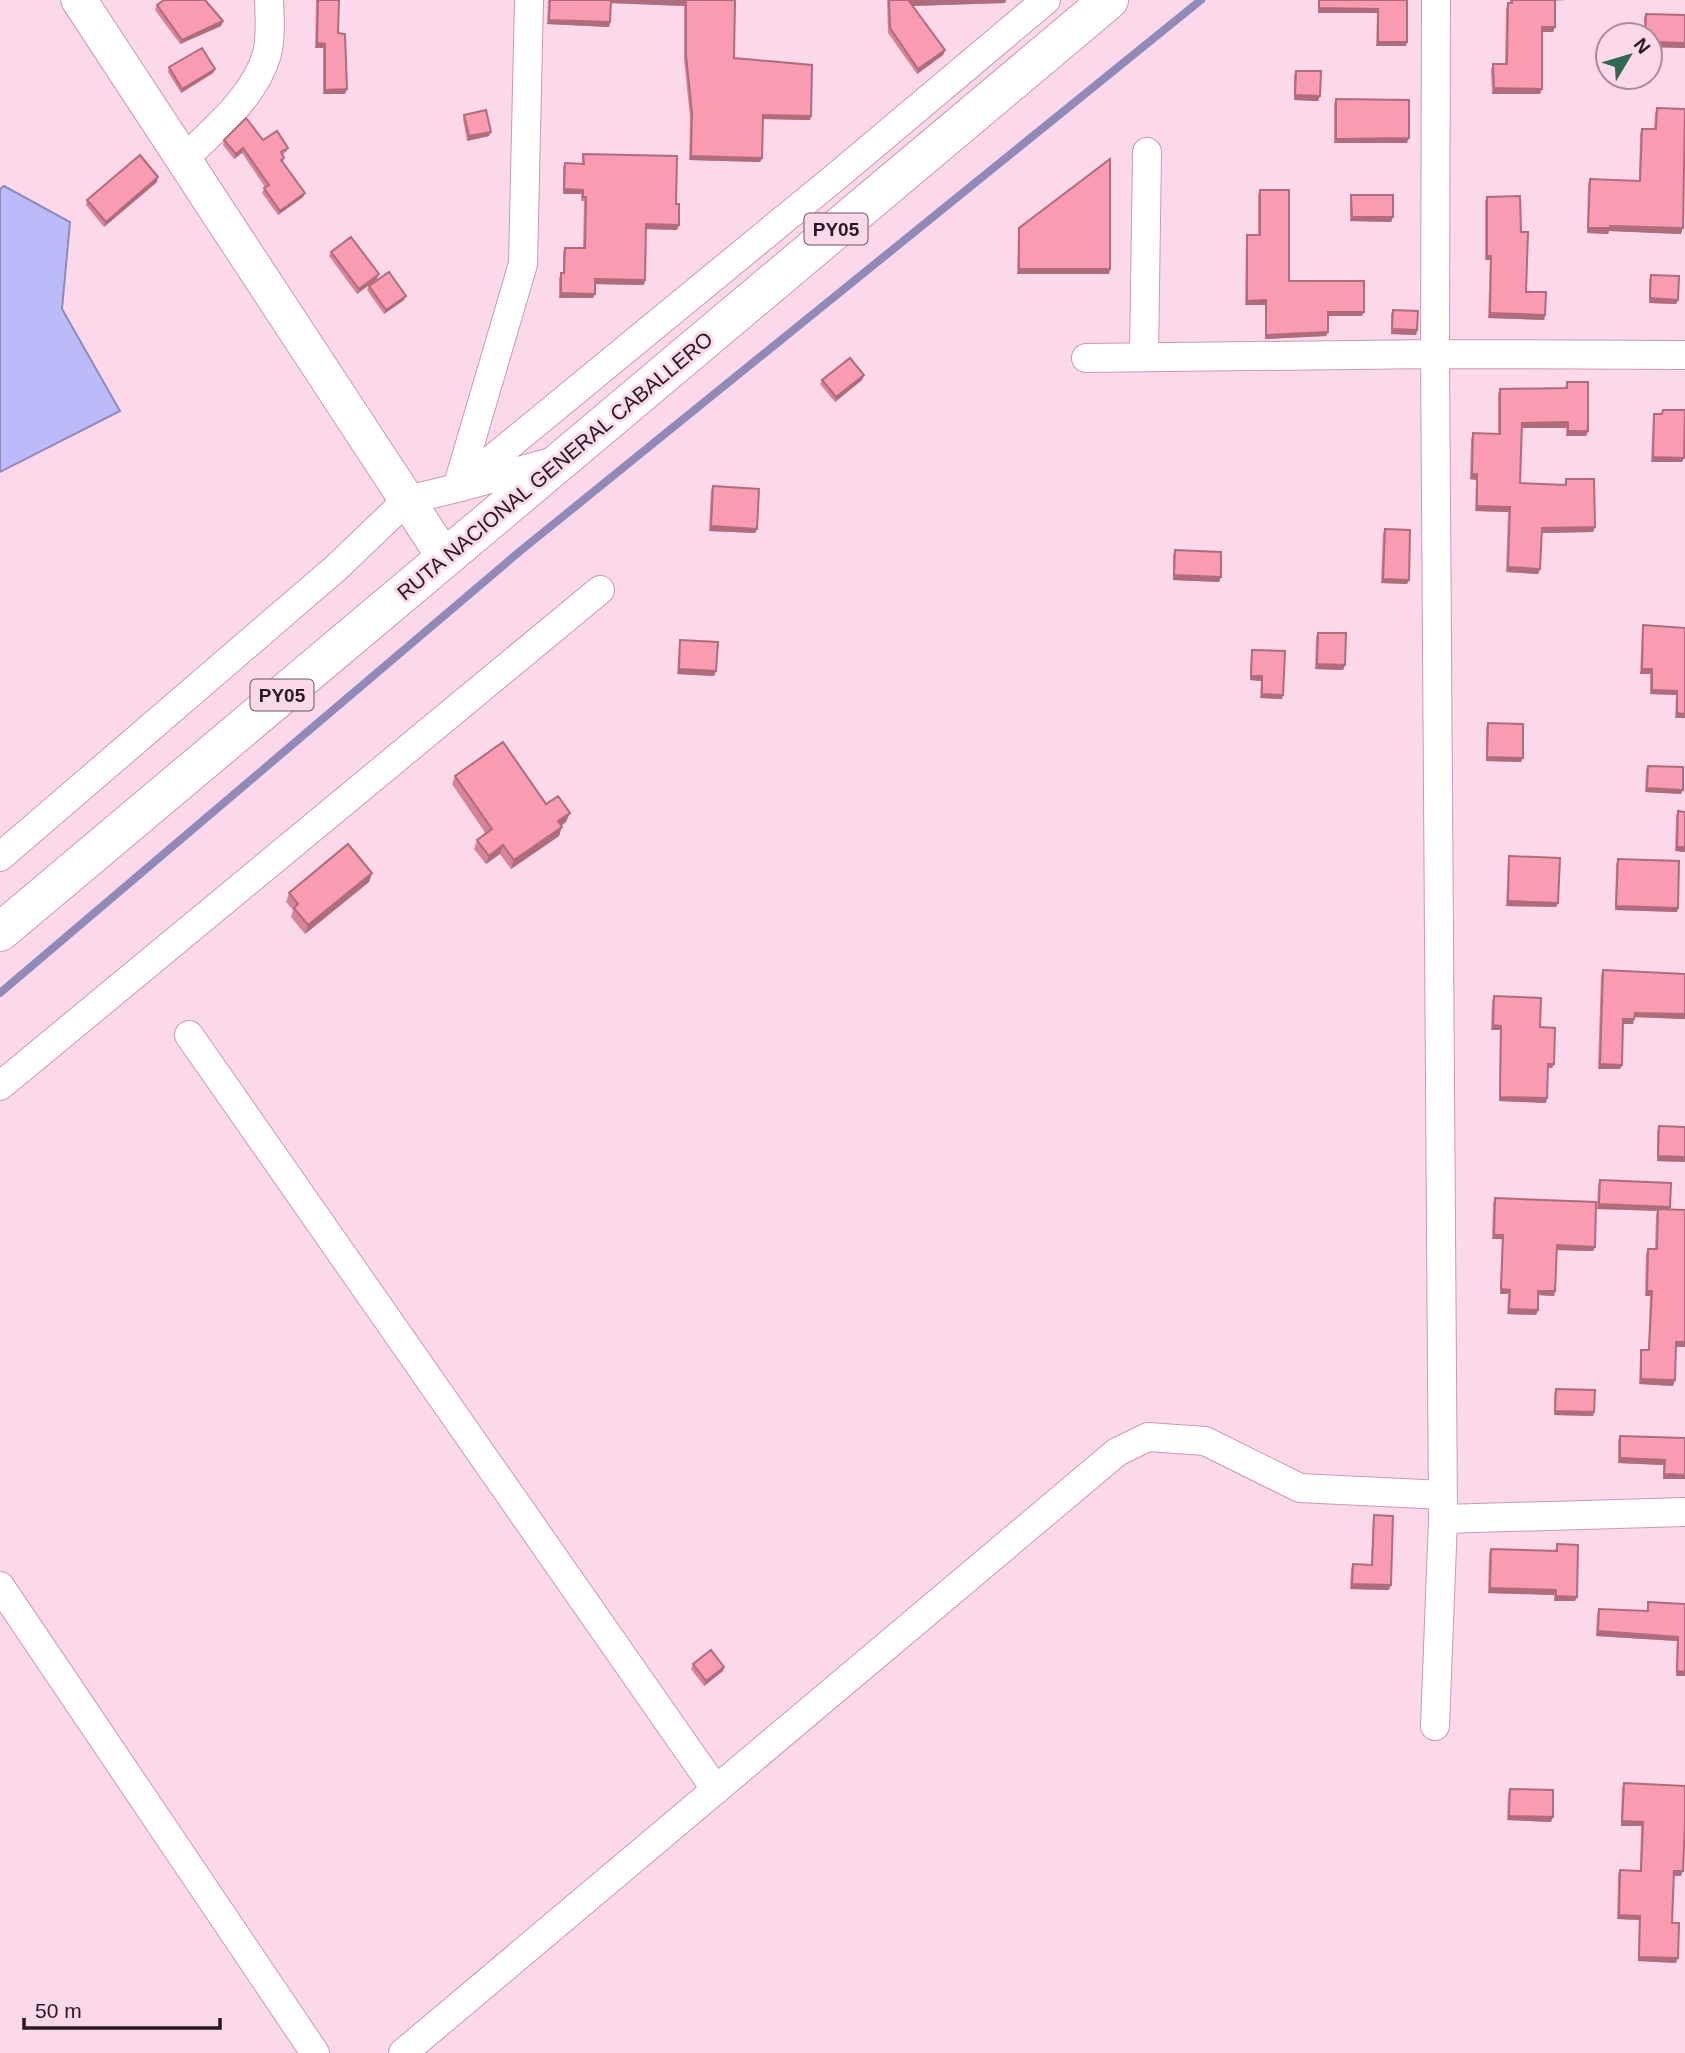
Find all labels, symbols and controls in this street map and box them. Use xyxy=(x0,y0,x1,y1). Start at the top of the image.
north arrow xyxy=(1594,21,1664,91)
text: N xyxy=(1630,34,1655,58)
road number: PY05 xyxy=(804,214,868,244)
street label: RUTA NACIONAL GENERAL CABALLERO xyxy=(392,327,717,604)
road number: PY05 xyxy=(250,680,314,710)
scale bar xyxy=(24,1986,220,2030)
text: 50 m xyxy=(35,1999,82,2022)

